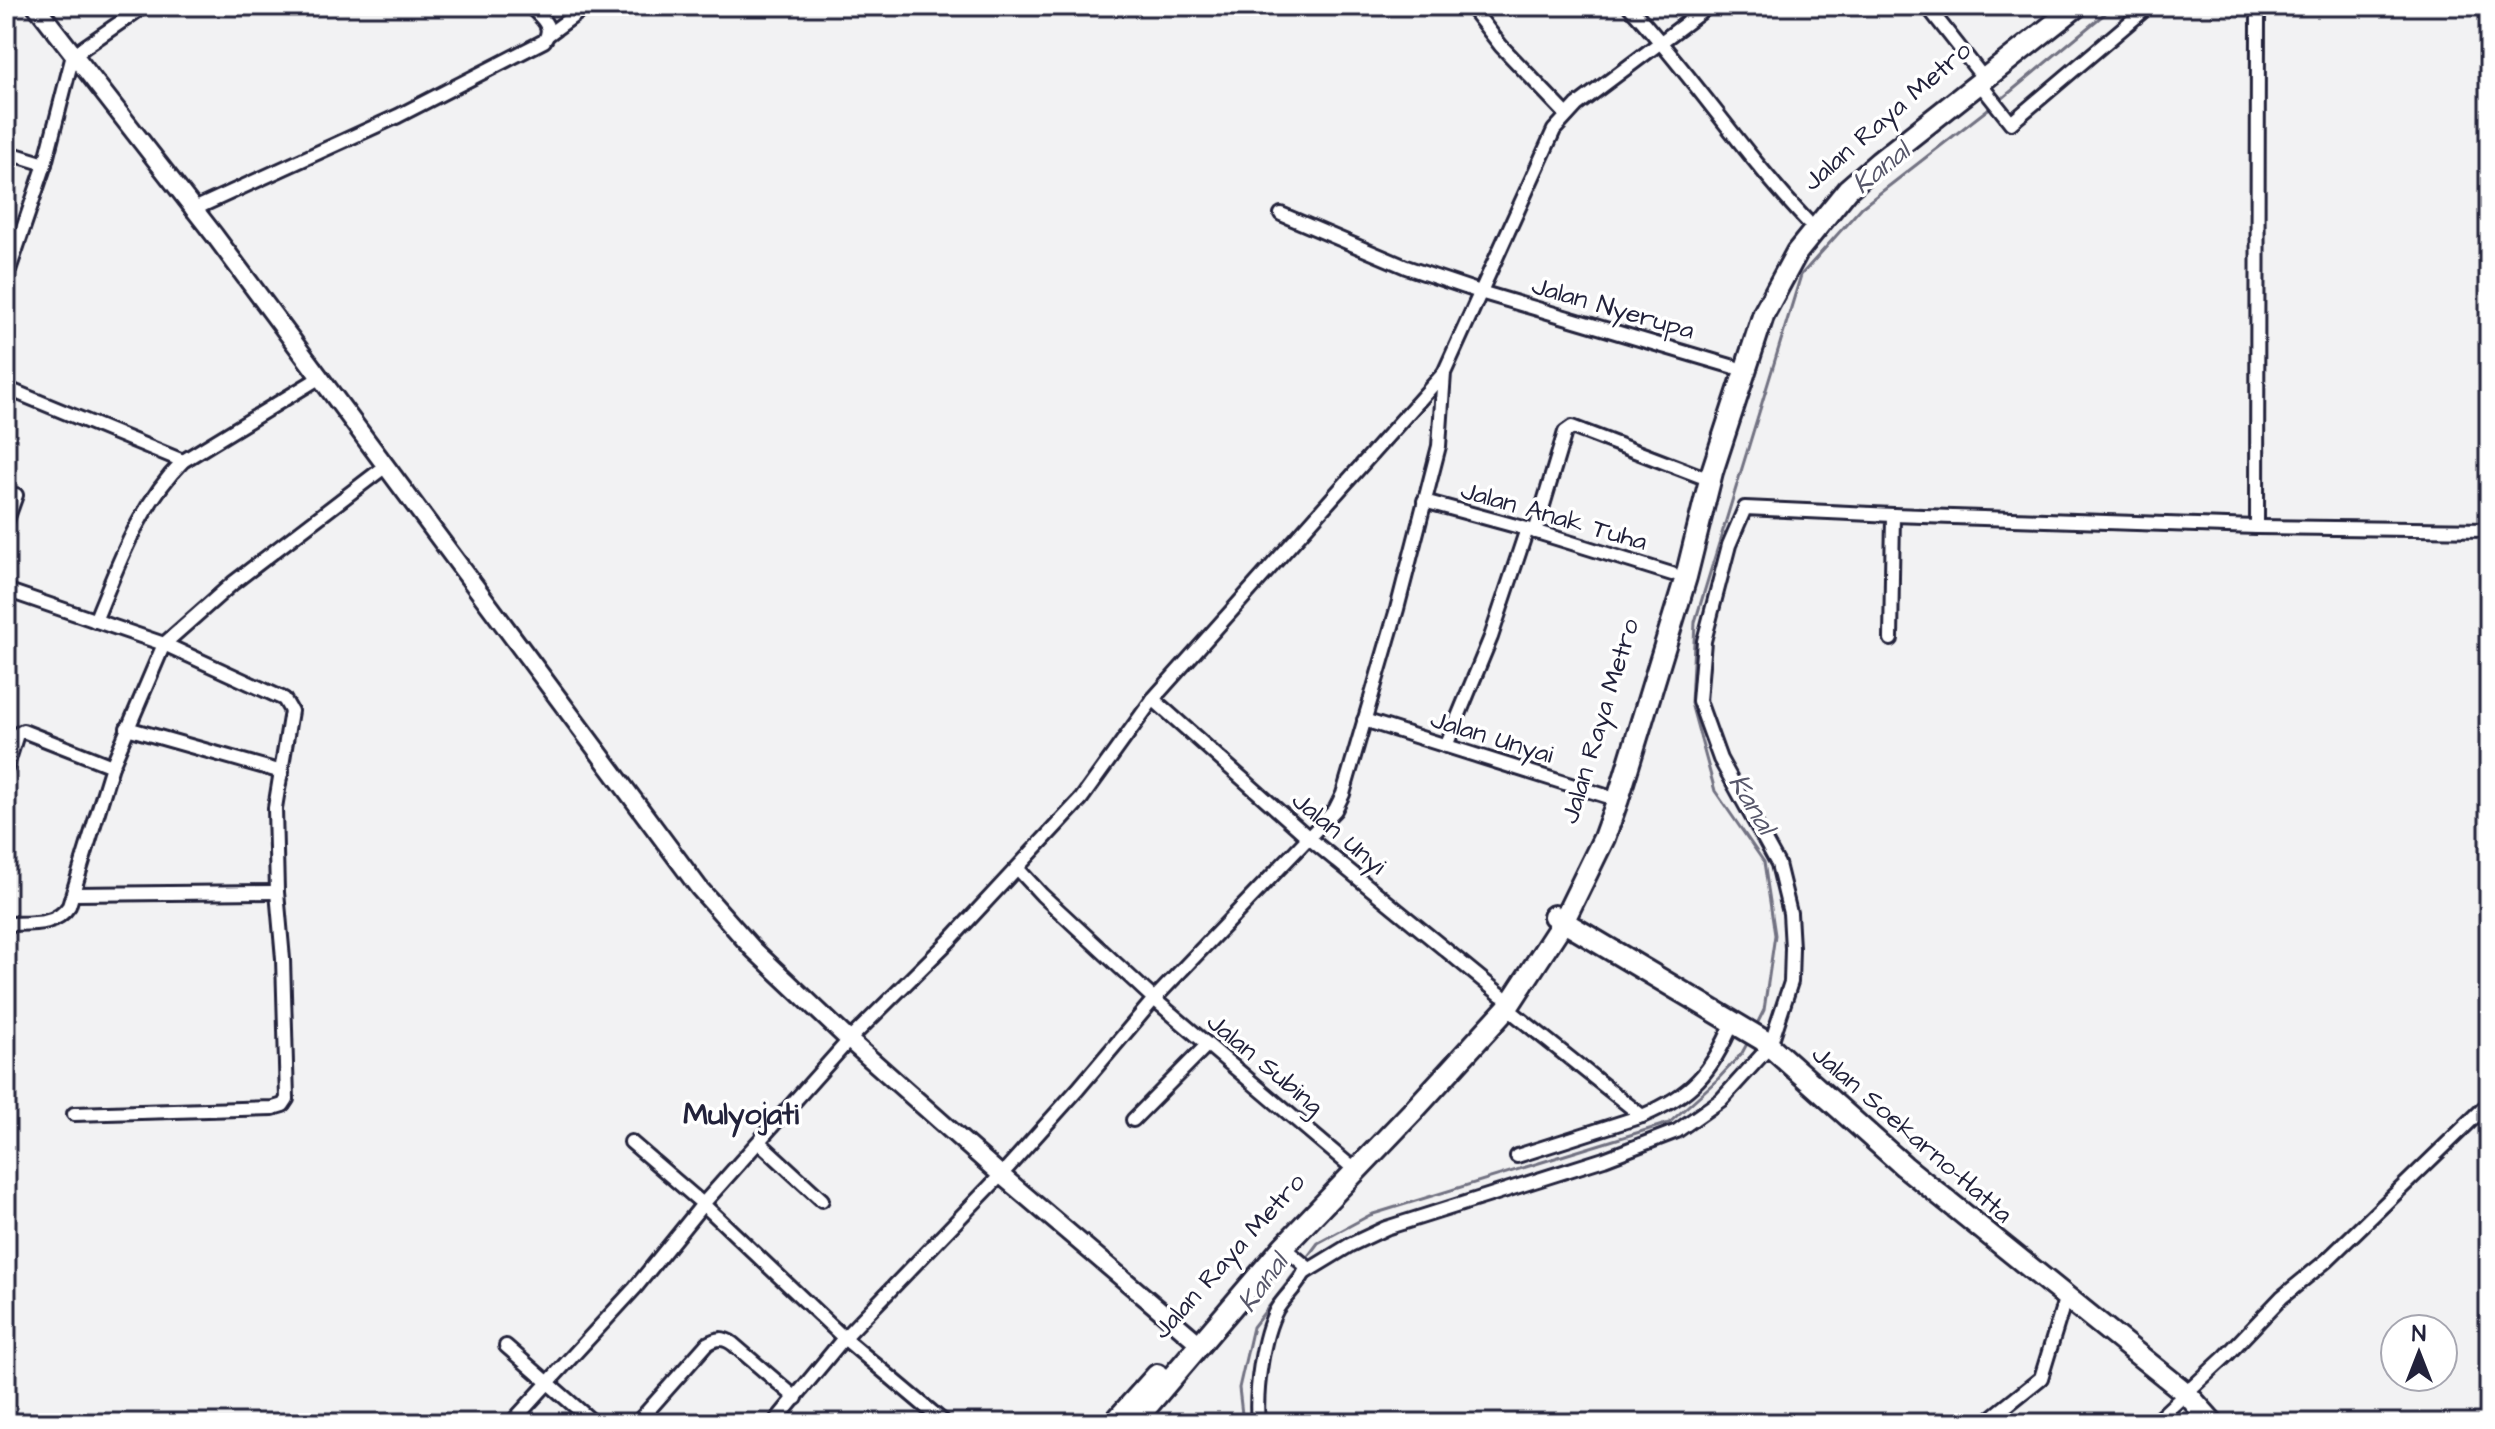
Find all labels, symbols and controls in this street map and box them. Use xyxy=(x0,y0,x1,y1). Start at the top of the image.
street label: Jalan Raya Metro xyxy=(1795,32,1981,201)
water label: Kanal xyxy=(1844,130,1921,203)
street label: Jalan Nyerupa xyxy=(1527,268,1699,350)
street label: Jalan Anak Tuha xyxy=(1457,472,1651,560)
street label: Jalan Raya Metro xyxy=(1552,614,1650,828)
street label: Jalan Unyai xyxy=(1426,701,1558,775)
water label: Kanal xyxy=(1719,767,1787,844)
street label: Jalan Unyi xyxy=(1283,783,1394,885)
street label: Jalan Subing xyxy=(1198,1004,1331,1125)
street label: Jalan Soekarno-Hatta xyxy=(1804,1037,2020,1231)
district label: Mulyojati xyxy=(683,1094,799,1138)
street label: Jalan Raya Metro xyxy=(1145,1165,1315,1348)
water label: Kanal xyxy=(1228,1243,1300,1320)
north arrow xyxy=(2379,1313,2459,1393)
text: N xyxy=(2412,1319,2426,1350)

